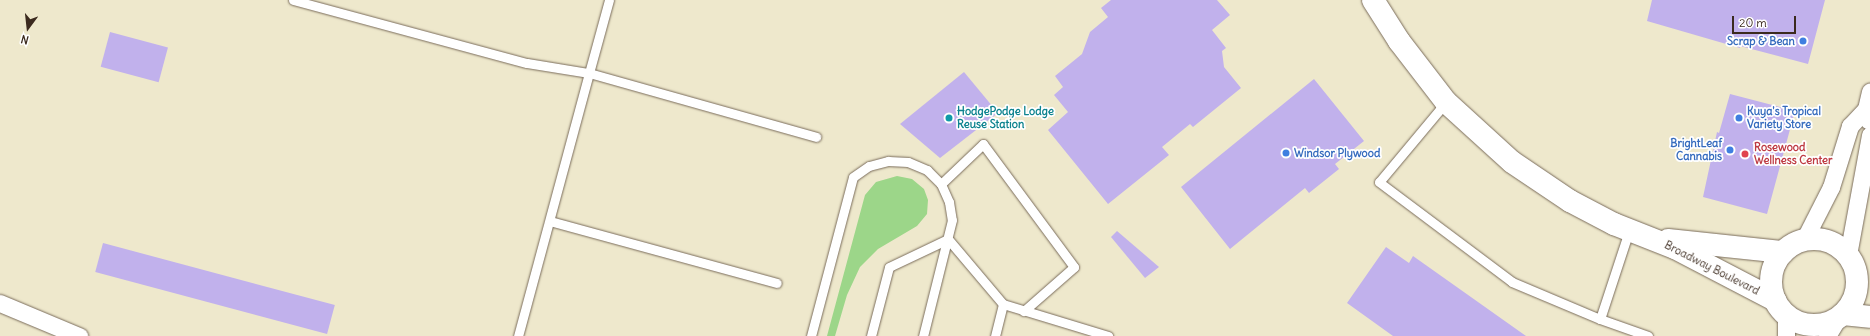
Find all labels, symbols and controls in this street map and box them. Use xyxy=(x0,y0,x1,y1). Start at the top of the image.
north arrow xyxy=(8,8,48,48)
scale bar xyxy=(1734,8,1798,34)
text: 20 m xyxy=(1739,15,1767,30)
text: N xyxy=(19,32,30,47)
place label: Scrap & Bean xyxy=(1727,34,1795,48)
marker: Scrap & Bean xyxy=(1798,36,1808,46)
place label: HodgePodge Lodge Reuse Station xyxy=(957,105,1054,131)
place label: Kuya's Tropical Variety Store xyxy=(1747,105,1821,131)
marker: HodgePodge Lodge Reuse Station xyxy=(944,113,954,123)
marker: Kuya's Tropical Variety Store xyxy=(1734,113,1744,123)
place label: BrightLeaf Cannabis xyxy=(1670,137,1722,163)
place label: Rosewood Wellness Center xyxy=(1754,141,1833,167)
marker: BrightLeaf Cannabis xyxy=(1725,145,1735,155)
place label: Windsor Plywood xyxy=(1294,146,1380,160)
marker: Windsor Plywood xyxy=(1281,148,1291,158)
marker: Rosewood Wellness Center xyxy=(1739,148,1751,160)
street label: Broadway Boulevard xyxy=(1662,238,1762,298)

